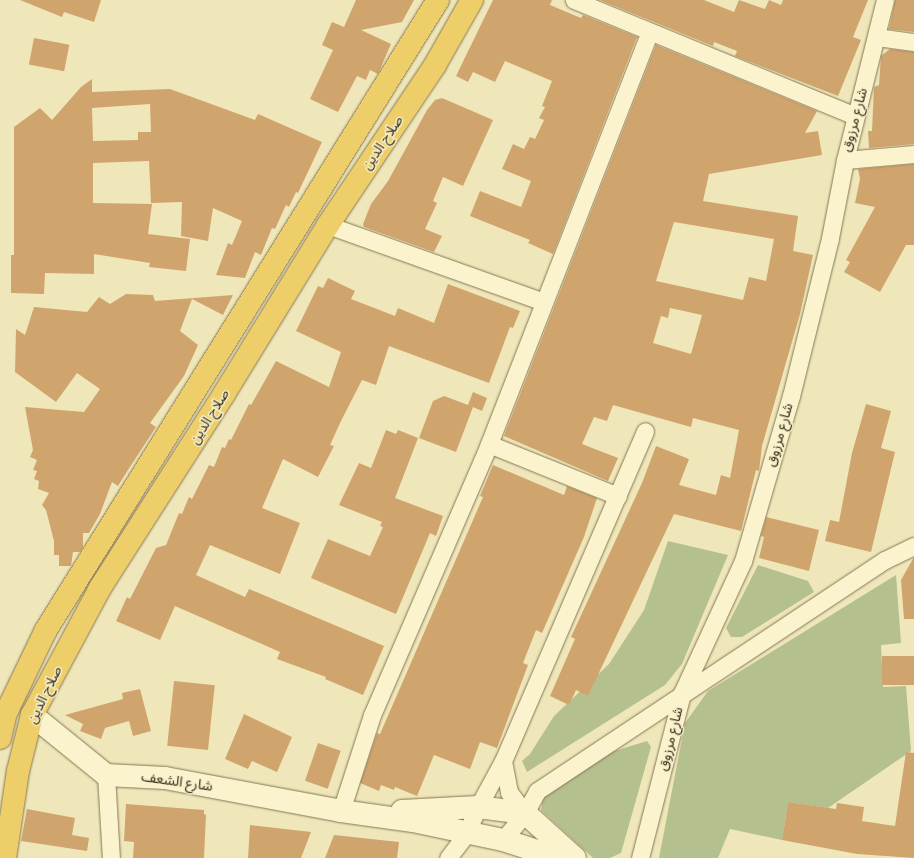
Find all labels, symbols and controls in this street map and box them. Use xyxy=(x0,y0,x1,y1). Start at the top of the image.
street label: شارع مرزوق xyxy=(838,86,872,154)
street label: صلاح الدين xyxy=(359,113,407,173)
street label: صلاح الدين xyxy=(186,386,234,448)
street label: شارع مرزوق xyxy=(763,401,797,469)
street label: صلاح الدين xyxy=(24,663,66,727)
street label: شارع مرزوق xyxy=(655,705,687,773)
street label: شارع الشعف xyxy=(140,769,214,795)

